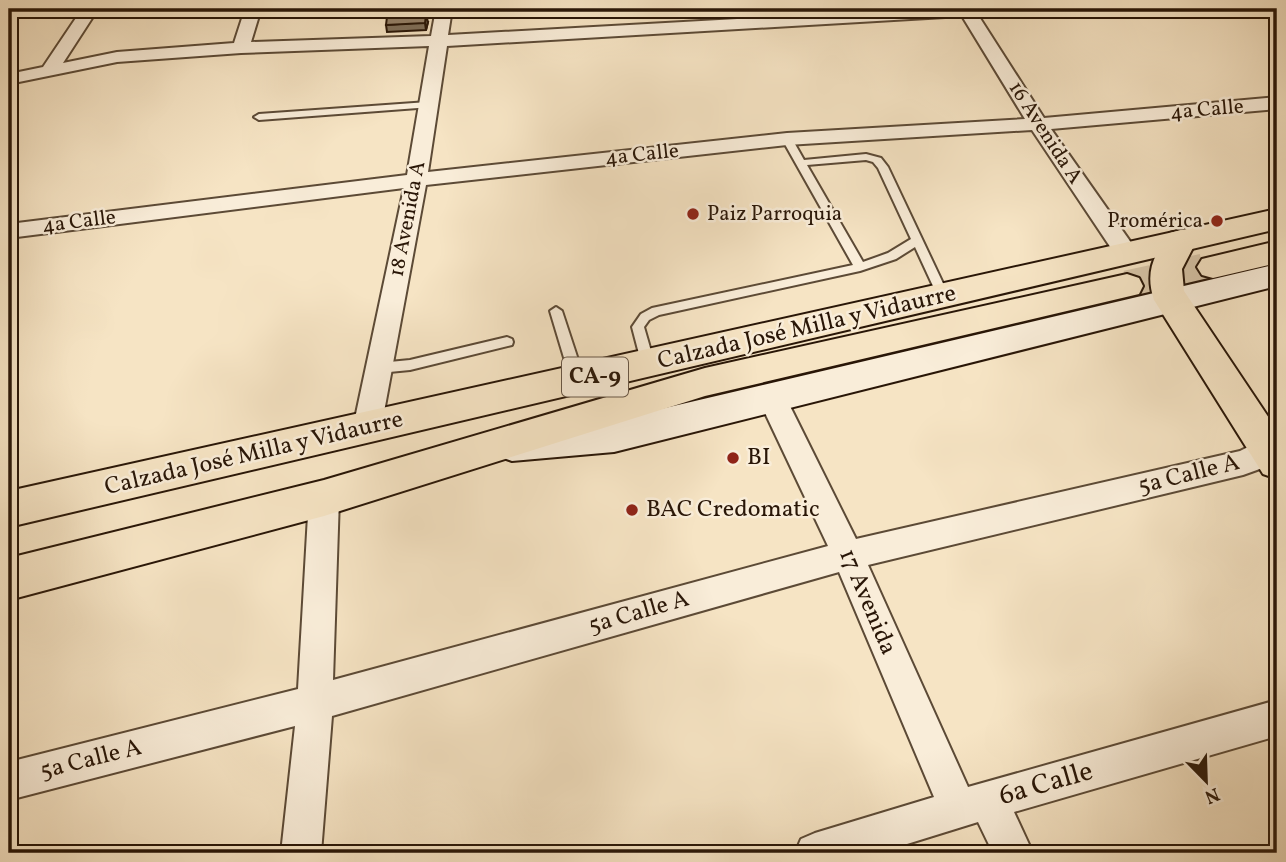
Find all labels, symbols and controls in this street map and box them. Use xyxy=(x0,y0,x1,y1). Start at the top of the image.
street label: 16 Avenida A xyxy=(1001,76,1089,190)
street label: 4a Calle xyxy=(1169,92,1245,128)
street label: 4a Calle xyxy=(604,137,680,173)
street label: 18 Avenida A xyxy=(383,158,433,279)
place label: Paiz Parroquia xyxy=(707,200,842,229)
street label: 4a Calle xyxy=(41,203,117,241)
marker: Paiz Parroquia xyxy=(685,206,701,222)
place label: Promérica xyxy=(1107,207,1203,236)
marker: Promérica xyxy=(1209,213,1225,229)
street label: Calzada José Milla y Vidaurre xyxy=(654,277,960,379)
road number: CA-9 xyxy=(562,358,628,396)
street label: Calzada José Milla y Vidaurre xyxy=(101,403,407,505)
place label: BI xyxy=(747,441,770,475)
street label: 5a Calle A xyxy=(1135,446,1243,504)
marker: BI xyxy=(725,450,741,466)
place label: BAC Credomatic xyxy=(646,493,820,527)
marker: BAC Credomatic xyxy=(624,502,640,518)
street label: 17 Avenida xyxy=(829,544,905,660)
street label: 5a Calle A xyxy=(585,582,693,644)
street label: 5a Calle A xyxy=(37,731,145,789)
north arrow xyxy=(1170,746,1240,816)
street label: 6a Calle xyxy=(994,752,1098,816)
text: N xyxy=(1200,780,1223,810)

